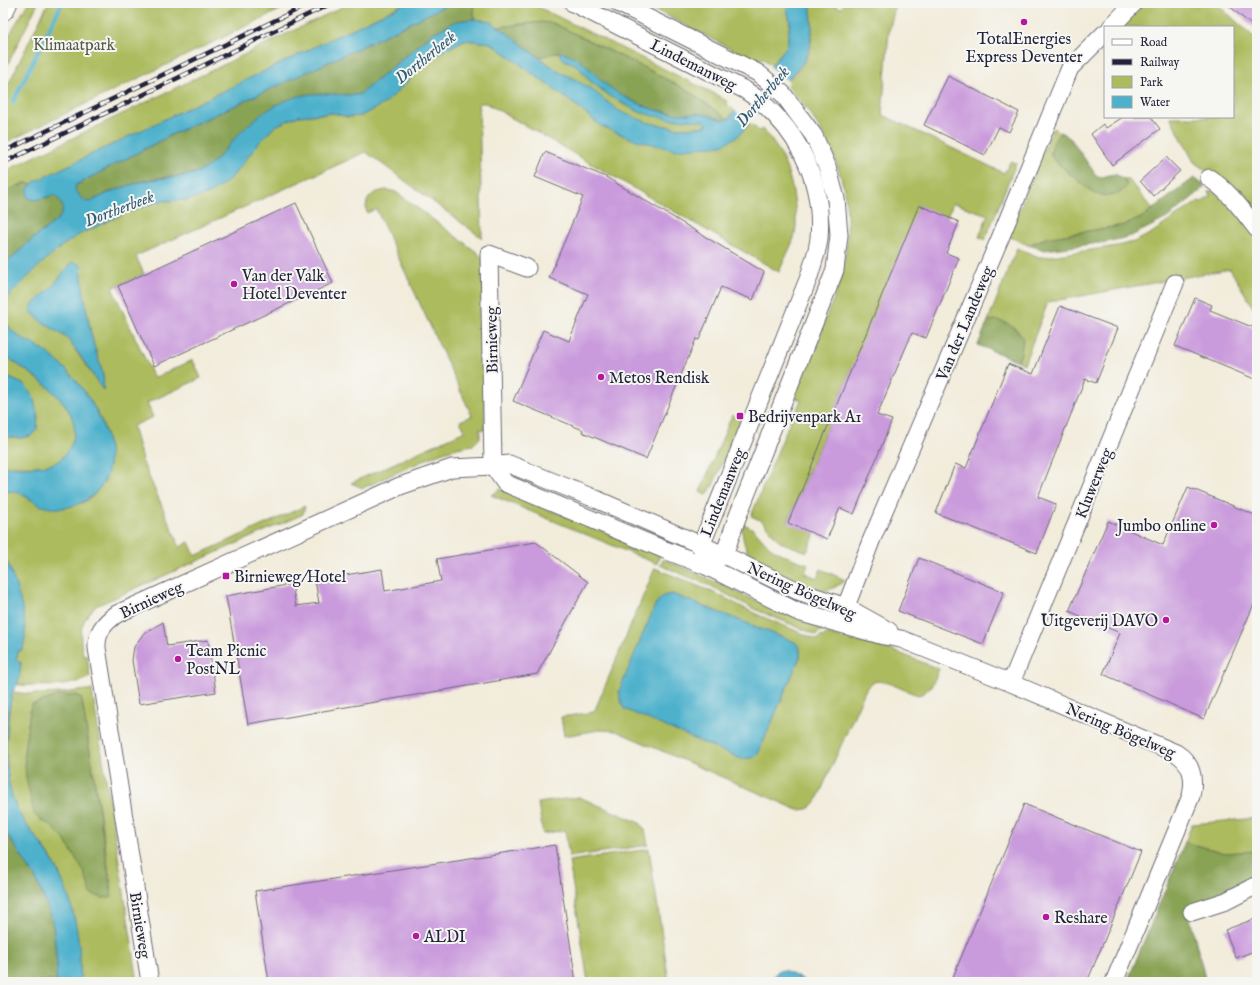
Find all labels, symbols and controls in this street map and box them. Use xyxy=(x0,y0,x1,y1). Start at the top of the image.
marker: TotalEnergies Express Deventer xyxy=(1019,17,1029,27)
legend xyxy=(1104,26,1234,118)
water label: Dortherbeek xyxy=(391,27,461,89)
place label: TotalEnergies Express Deventer xyxy=(965,30,1083,68)
text: Road xyxy=(1140,35,1168,50)
park label: Klimaatpark xyxy=(33,36,115,56)
street label: Lindemanweg xyxy=(647,36,740,96)
text: Railway xyxy=(1140,55,1179,70)
water label: Dortherbeek xyxy=(732,62,795,132)
text: Park xyxy=(1140,75,1163,90)
text: Water xyxy=(1140,95,1171,110)
water label: Dortherbeek xyxy=(82,186,157,232)
street label: Van der Landeweg xyxy=(932,263,999,385)
place label: Van der Valk Hotel Deventer xyxy=(241,267,347,305)
marker: Van der Valk Hotel Deventer xyxy=(229,279,239,289)
street label: Birnieweg xyxy=(482,306,504,374)
place label: Metos Rendisk xyxy=(609,369,710,389)
marker: Metos Rendisk xyxy=(596,372,606,382)
place label: Bedrijvenpark A1 xyxy=(748,408,862,428)
marker: Bedrijvenpark A1 xyxy=(735,411,745,421)
street label: Lindemanweg xyxy=(697,445,751,540)
street label: Kluwerweg xyxy=(1072,445,1118,522)
place label: Jumbo online xyxy=(1115,517,1206,537)
marker: Jumbo online xyxy=(1209,520,1219,530)
street label: Nering Bögelweg xyxy=(743,559,859,625)
place label: Birnieweg/Hotel xyxy=(234,568,347,588)
marker: Birnieweg/Hotel xyxy=(221,571,231,581)
street label: Birnieweg xyxy=(117,577,187,624)
place label: Uitgeverij DAVO xyxy=(1041,612,1158,632)
marker: Uitgeverij DAVO xyxy=(1161,615,1171,625)
place label: Team Picnic PostNL xyxy=(186,642,266,680)
marker: Team Picnic PostNL xyxy=(173,654,183,664)
street label: Nering Bögelweg xyxy=(1062,700,1178,764)
street label: Birnieweg xyxy=(124,891,154,960)
place label: Reshare xyxy=(1054,909,1108,929)
marker: Reshare xyxy=(1041,912,1051,922)
place label: ALDI xyxy=(423,928,466,948)
marker: ALDI xyxy=(411,931,421,941)

